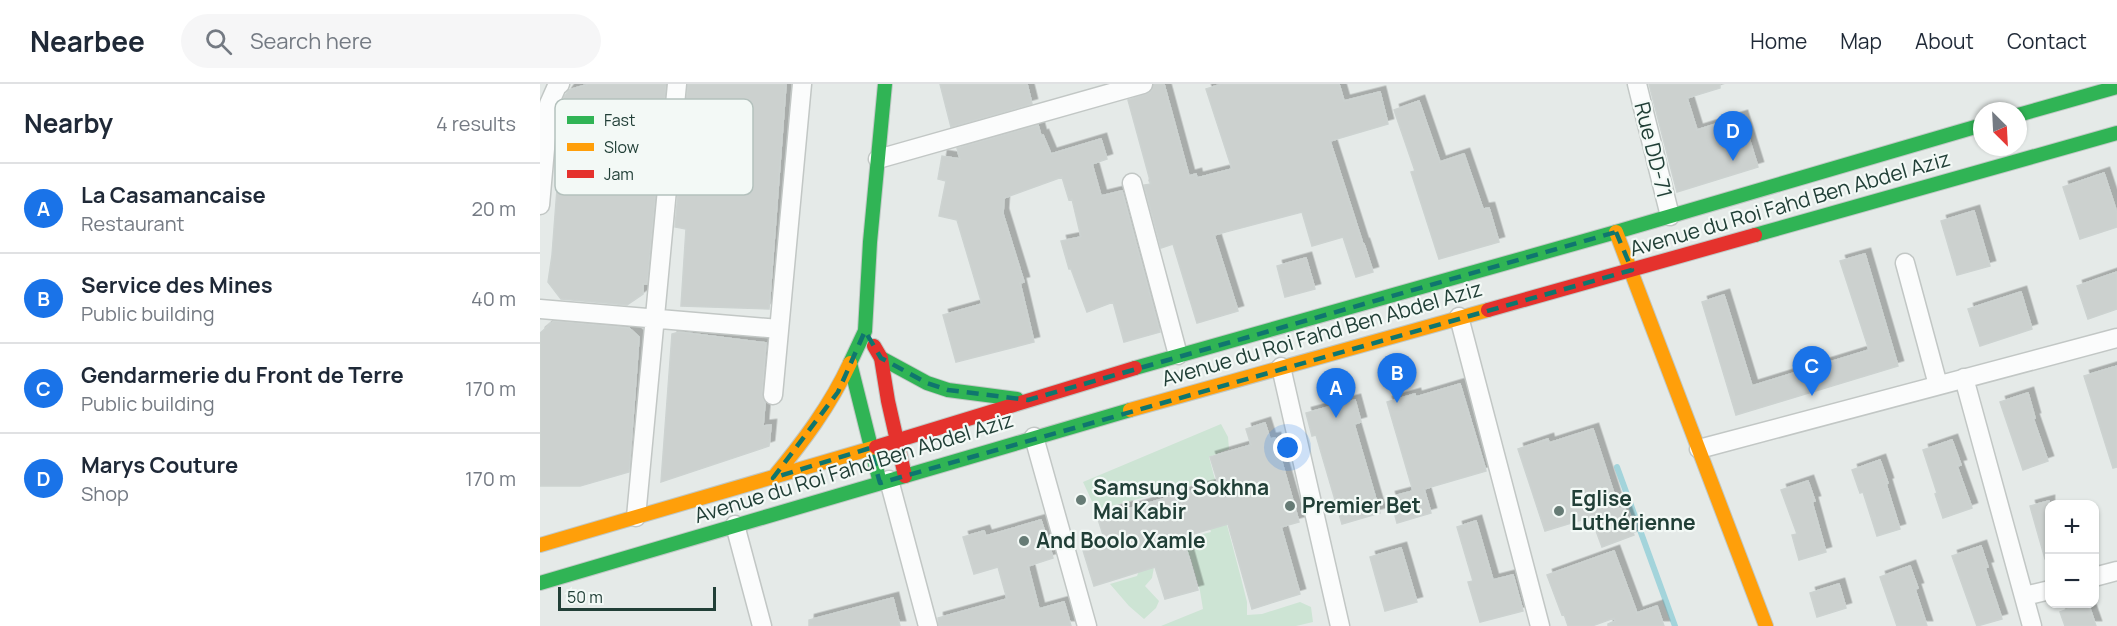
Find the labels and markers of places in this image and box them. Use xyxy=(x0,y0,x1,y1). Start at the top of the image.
pin: D xyxy=(1714,112,1752,161)
pin: C xyxy=(1792,346,1832,396)
pin: B xyxy=(1378,354,1416,403)
pin: A xyxy=(1316,368,1356,418)
place label: Samsung Sokhna Mai Kabir xyxy=(1093,473,1269,525)
place label: Eglise Luthérienne xyxy=(1571,484,1696,536)
place label: Premier Bet xyxy=(1302,491,1421,519)
marker: Samsung Sokhna Mai Kabir xyxy=(1074,493,1088,507)
marker: Premier Bet xyxy=(1283,499,1297,513)
marker: Eglise Luthérienne xyxy=(1552,504,1566,518)
place label: And Boolo Xamle xyxy=(1036,526,1206,554)
marker: And Boolo Xamle xyxy=(1017,534,1031,548)

